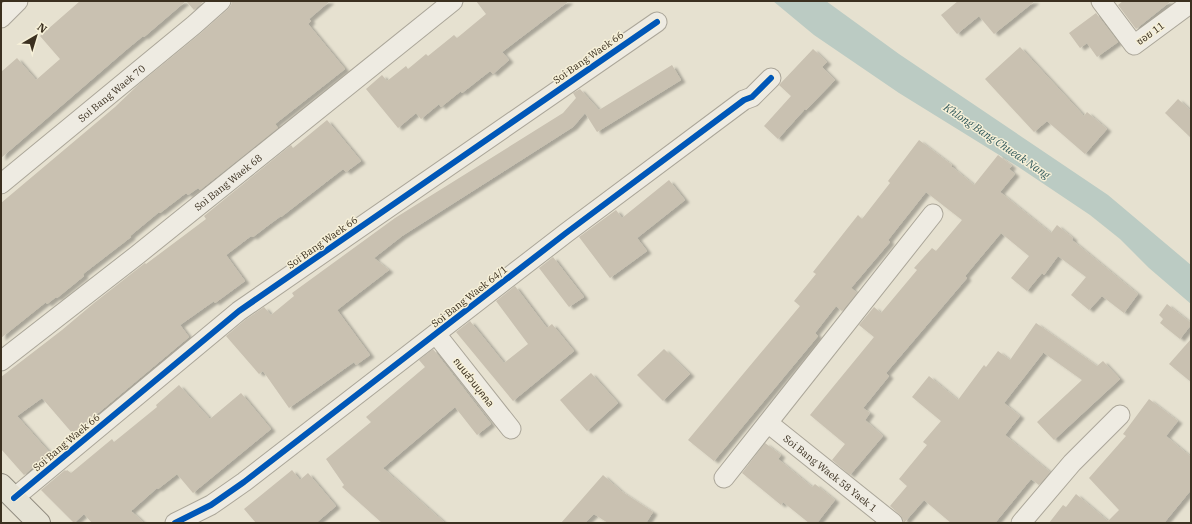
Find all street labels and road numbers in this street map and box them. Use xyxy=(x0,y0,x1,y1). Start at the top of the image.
street label: ซอย 11 xyxy=(1134,19,1167,48)
street label: Soi Bang Waek 66 xyxy=(550,28,626,87)
street label: Soi Bang Waek 70 xyxy=(75,62,148,125)
street label: Soi Bang Waek 68 xyxy=(192,151,265,214)
street label: Soi Bang Waek 66 xyxy=(284,213,360,272)
street label: Soi Bang Waek 64/1 xyxy=(429,263,510,330)
street label: ถนนส่วนบุคคล xyxy=(450,355,497,410)
street label: Soi Bang Waek 66 xyxy=(30,411,102,474)
street label: Soi Bang Waek 58 Yaek 1 xyxy=(781,432,880,515)

